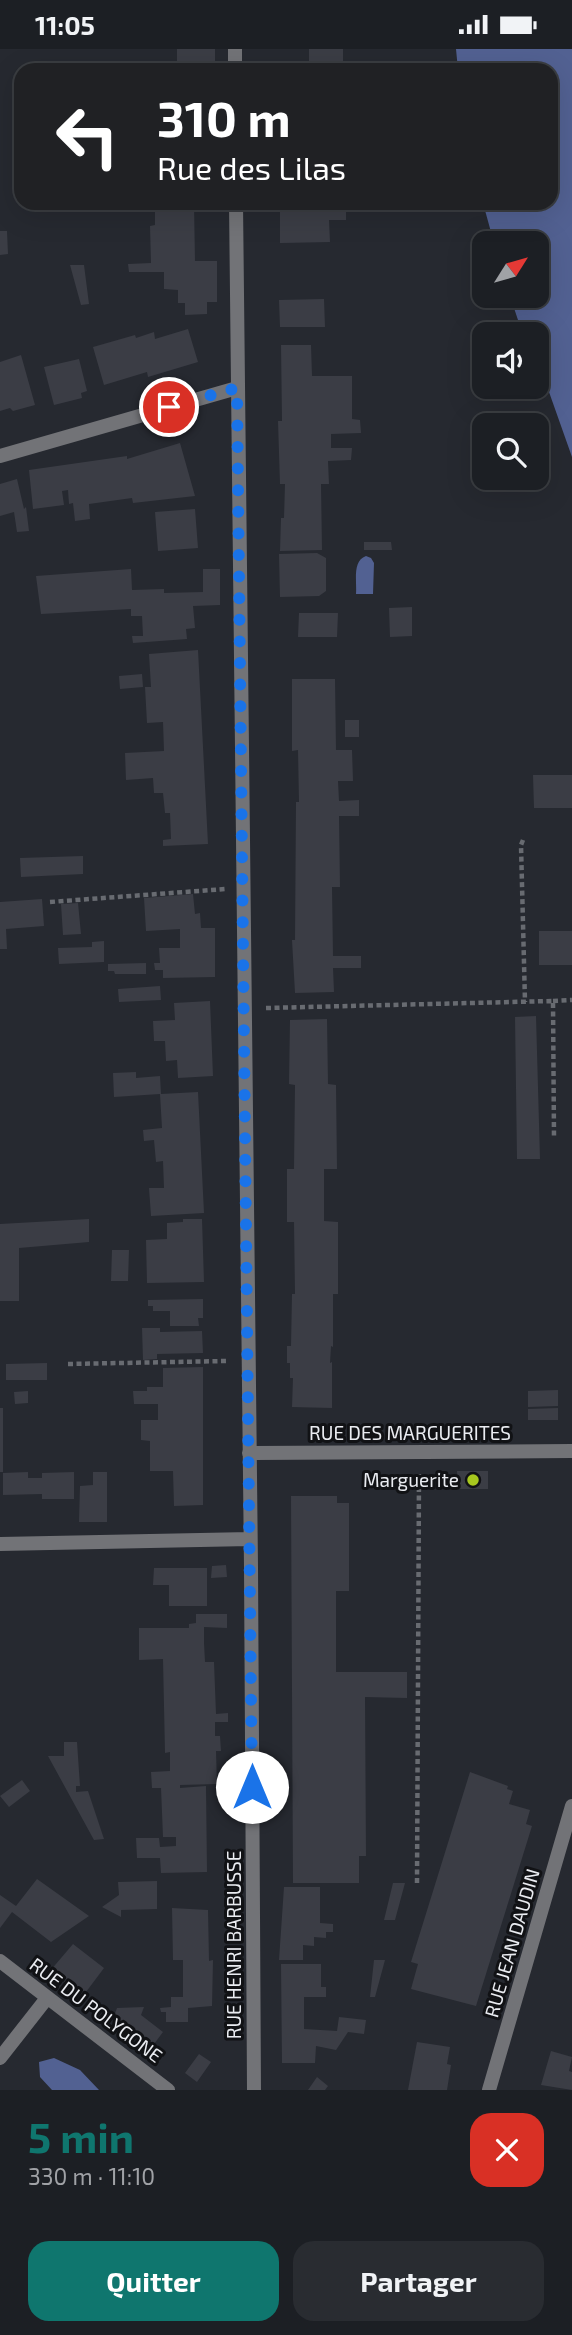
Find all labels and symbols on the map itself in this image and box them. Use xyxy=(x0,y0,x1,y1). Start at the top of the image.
north arrow xyxy=(472,231,550,308)
pin xyxy=(139,377,199,437)
street label: RUE DES MARGUERITES xyxy=(309,1421,511,1444)
place label: Marguerite xyxy=(363,1468,459,1491)
marker: Marguerite xyxy=(465,1472,481,1488)
position arrow xyxy=(215,1750,289,1824)
street label: RUE HENRI BARBUSSE xyxy=(222,1851,245,2039)
street label: RUE JEAN DAUDIN xyxy=(479,1866,544,2020)
street label: RUE DU POLYGONE xyxy=(26,1952,167,2067)

